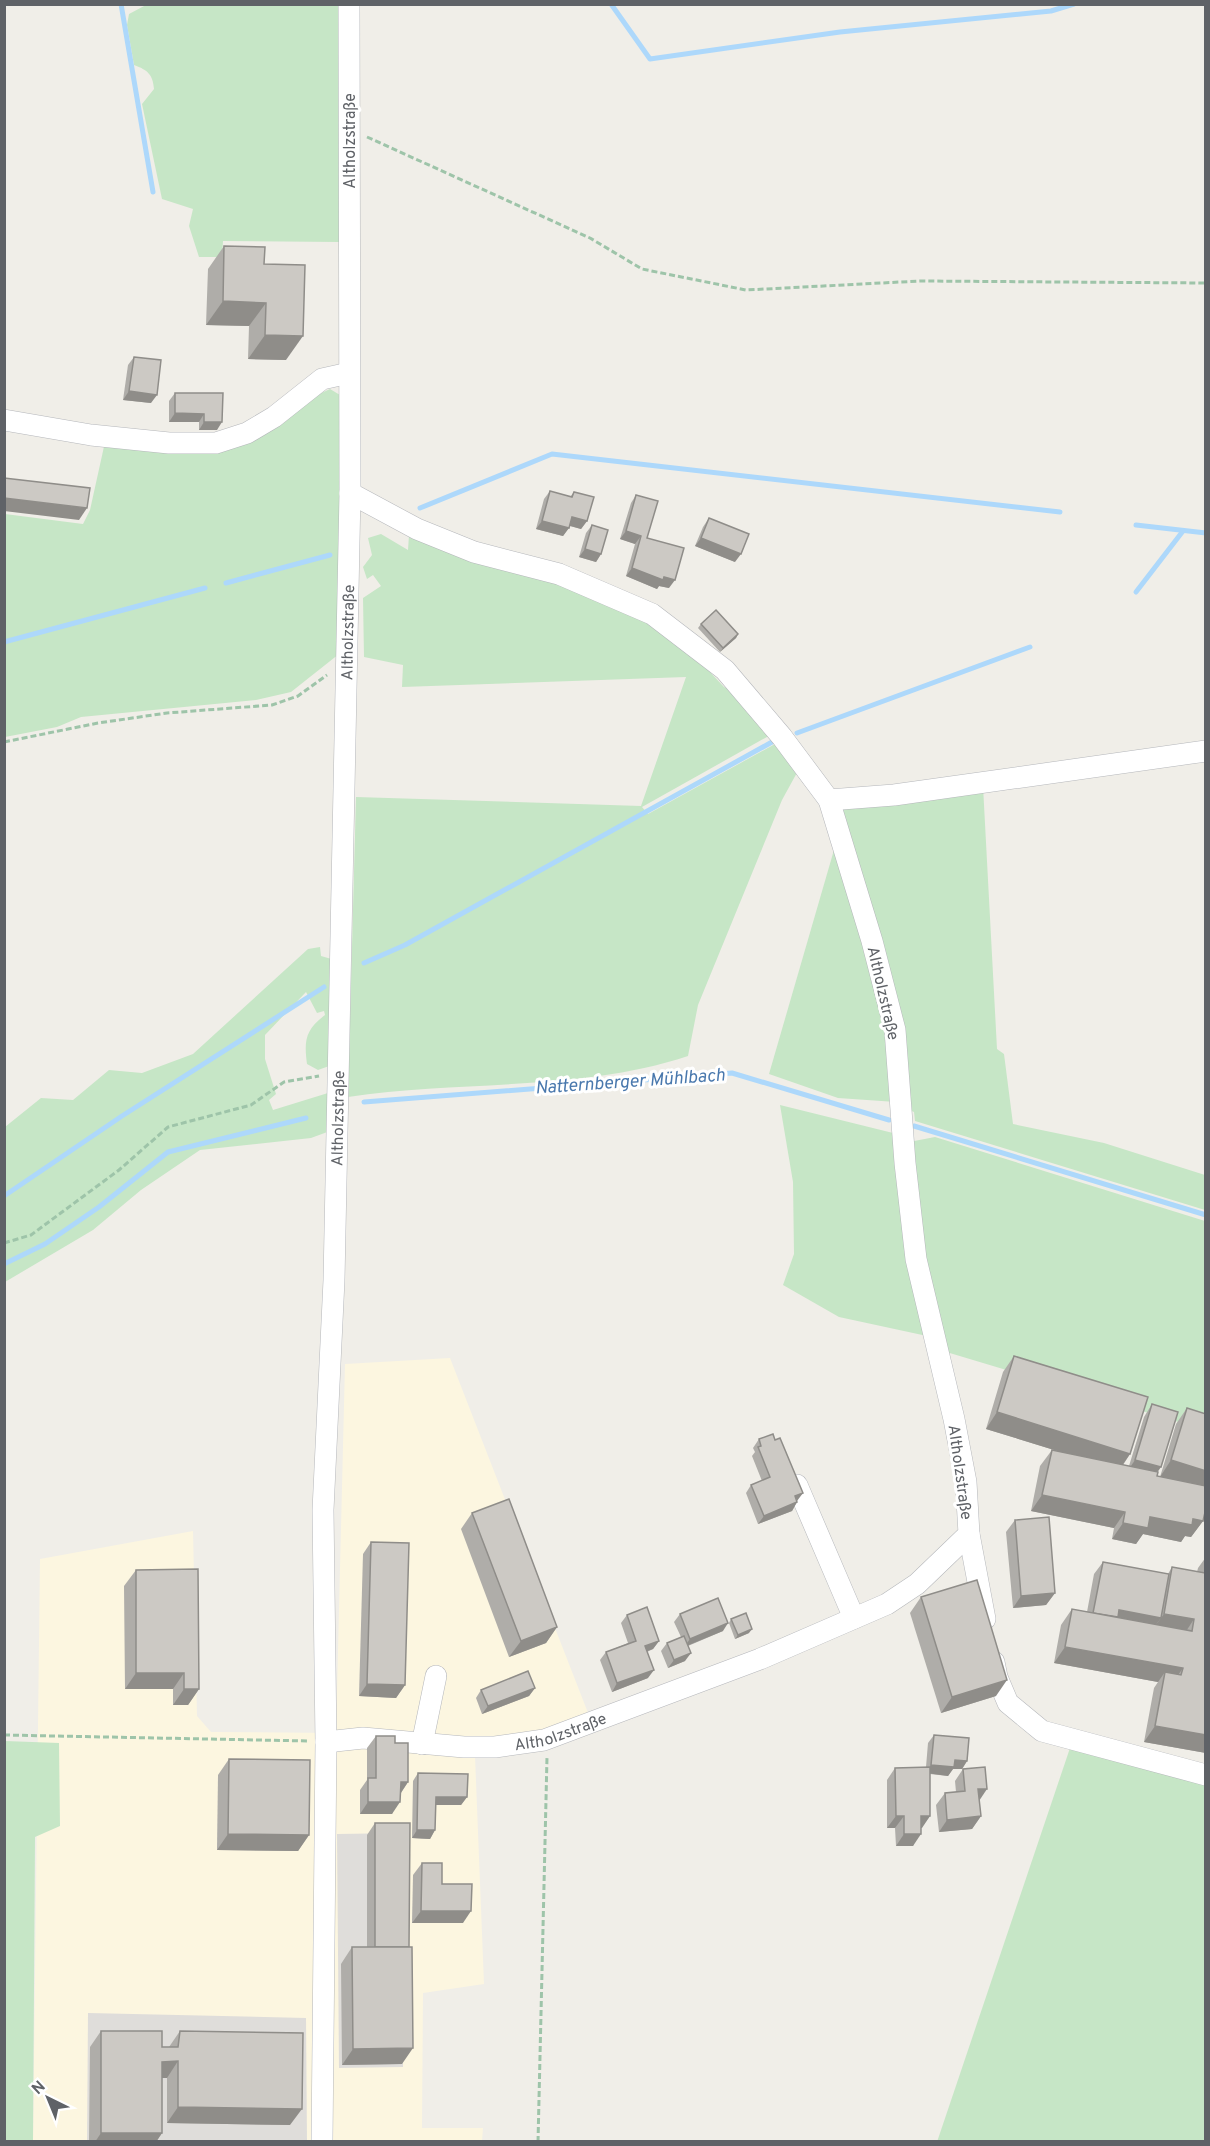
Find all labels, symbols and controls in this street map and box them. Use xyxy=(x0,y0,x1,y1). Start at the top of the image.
street label: Altholzstraße xyxy=(341,93,361,189)
street label: Altholzstraße xyxy=(338,584,360,681)
street label: Altholzstraße xyxy=(862,945,903,1042)
water label: Natternberger Mühlbach xyxy=(534,1064,726,1101)
street label: Altholzstraße xyxy=(328,1070,350,1166)
street label: Altholzstraße xyxy=(942,1424,976,1521)
street label: Altholzstraße xyxy=(513,1709,610,1756)
north arrow xyxy=(18,2068,78,2128)
text: N xyxy=(28,2077,50,2100)

